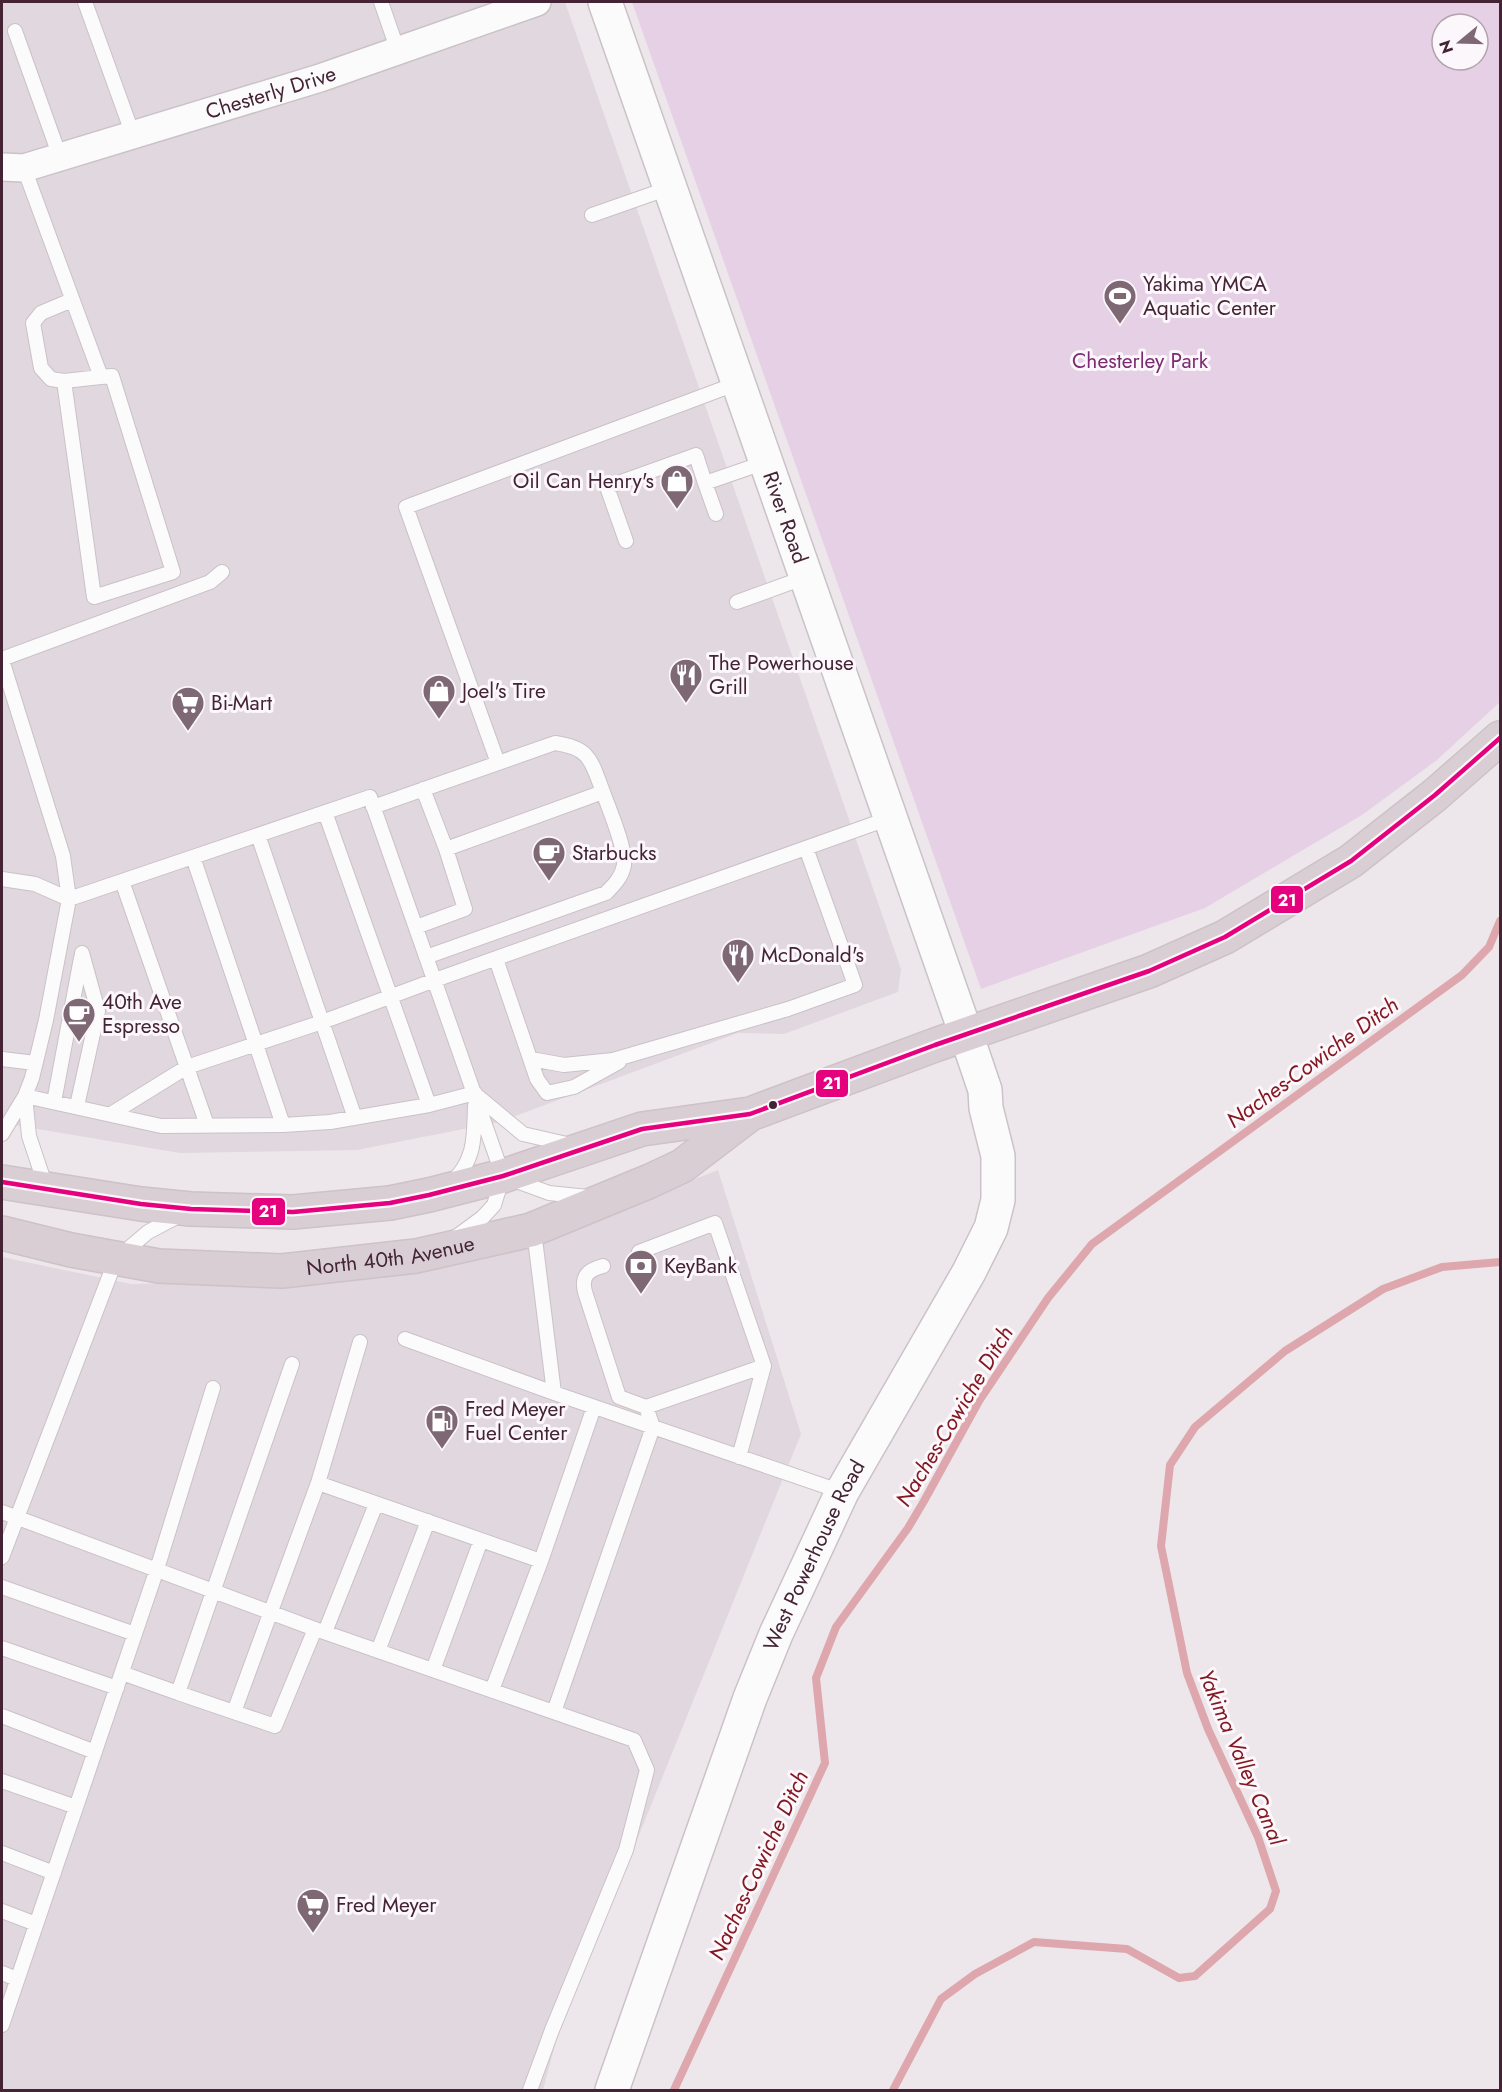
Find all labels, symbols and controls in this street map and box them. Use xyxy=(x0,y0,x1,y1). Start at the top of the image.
north arrow xyxy=(1430,12,1490,72)
text: N xyxy=(1433,37,1459,56)
street label: Chesterly Drive xyxy=(202,58,340,127)
place label: Yakima YMCA Aquatic Center xyxy=(1143,269,1277,323)
sports icon: Yakima YMCA Aquatic Center xyxy=(1102,278,1138,325)
park label: Chesterley Park xyxy=(1072,346,1209,376)
shop icon: Oil Can Henry's xyxy=(659,463,695,510)
place label: Oil Can Henry's xyxy=(513,466,654,496)
street label: River Road xyxy=(755,467,815,568)
place label: The Powerhouse Grill xyxy=(709,648,854,702)
restaurant icon: The Powerhouse Grill xyxy=(668,657,704,704)
shop icon: Joel's Tire xyxy=(421,673,457,720)
place label: Joel's Tire xyxy=(459,676,546,706)
supermarket icon: Bi-Mart xyxy=(170,685,206,732)
place label: Bi-Mart xyxy=(211,688,272,718)
cafe icon: Starbucks xyxy=(531,835,567,882)
place label: Starbucks xyxy=(572,838,657,868)
line badge: 21 xyxy=(1270,885,1304,914)
text: 21 xyxy=(1278,889,1296,912)
restaurant icon: McDonald's xyxy=(720,937,756,984)
place label: McDonald's xyxy=(761,940,864,970)
place label: 40th Ave Espresso xyxy=(102,987,182,1041)
water label: Naches-Cowiche Ditch xyxy=(1219,989,1405,1135)
cafe icon: 40th Ave Espresso xyxy=(61,996,97,1043)
line badge: 21 xyxy=(815,1069,849,1098)
text: 21 xyxy=(823,1072,841,1095)
unlabelled marker xyxy=(767,1099,779,1111)
line badge: 21 xyxy=(251,1197,286,1226)
text: 21 xyxy=(259,1200,277,1223)
street label: North 40th Avenue xyxy=(305,1228,478,1283)
bank icon: KeyBank xyxy=(623,1248,659,1295)
place label: KeyBank xyxy=(664,1251,738,1281)
water label: Naches-Cowiche Ditch xyxy=(887,1320,1021,1512)
place label: Fred Meyer Fuel Center xyxy=(465,1394,568,1448)
fuel station icon: Fred Meyer Fuel Center xyxy=(424,1403,460,1450)
street label: West Powerhouse Road xyxy=(756,1454,872,1655)
water label: Yakima Valley Canal xyxy=(1191,1664,1294,1851)
water label: Naches-Cowiche Ditch xyxy=(700,1765,816,1965)
supermarket icon: Fred Meyer xyxy=(295,1887,331,1934)
place label: Fred Meyer xyxy=(336,1890,437,1920)

